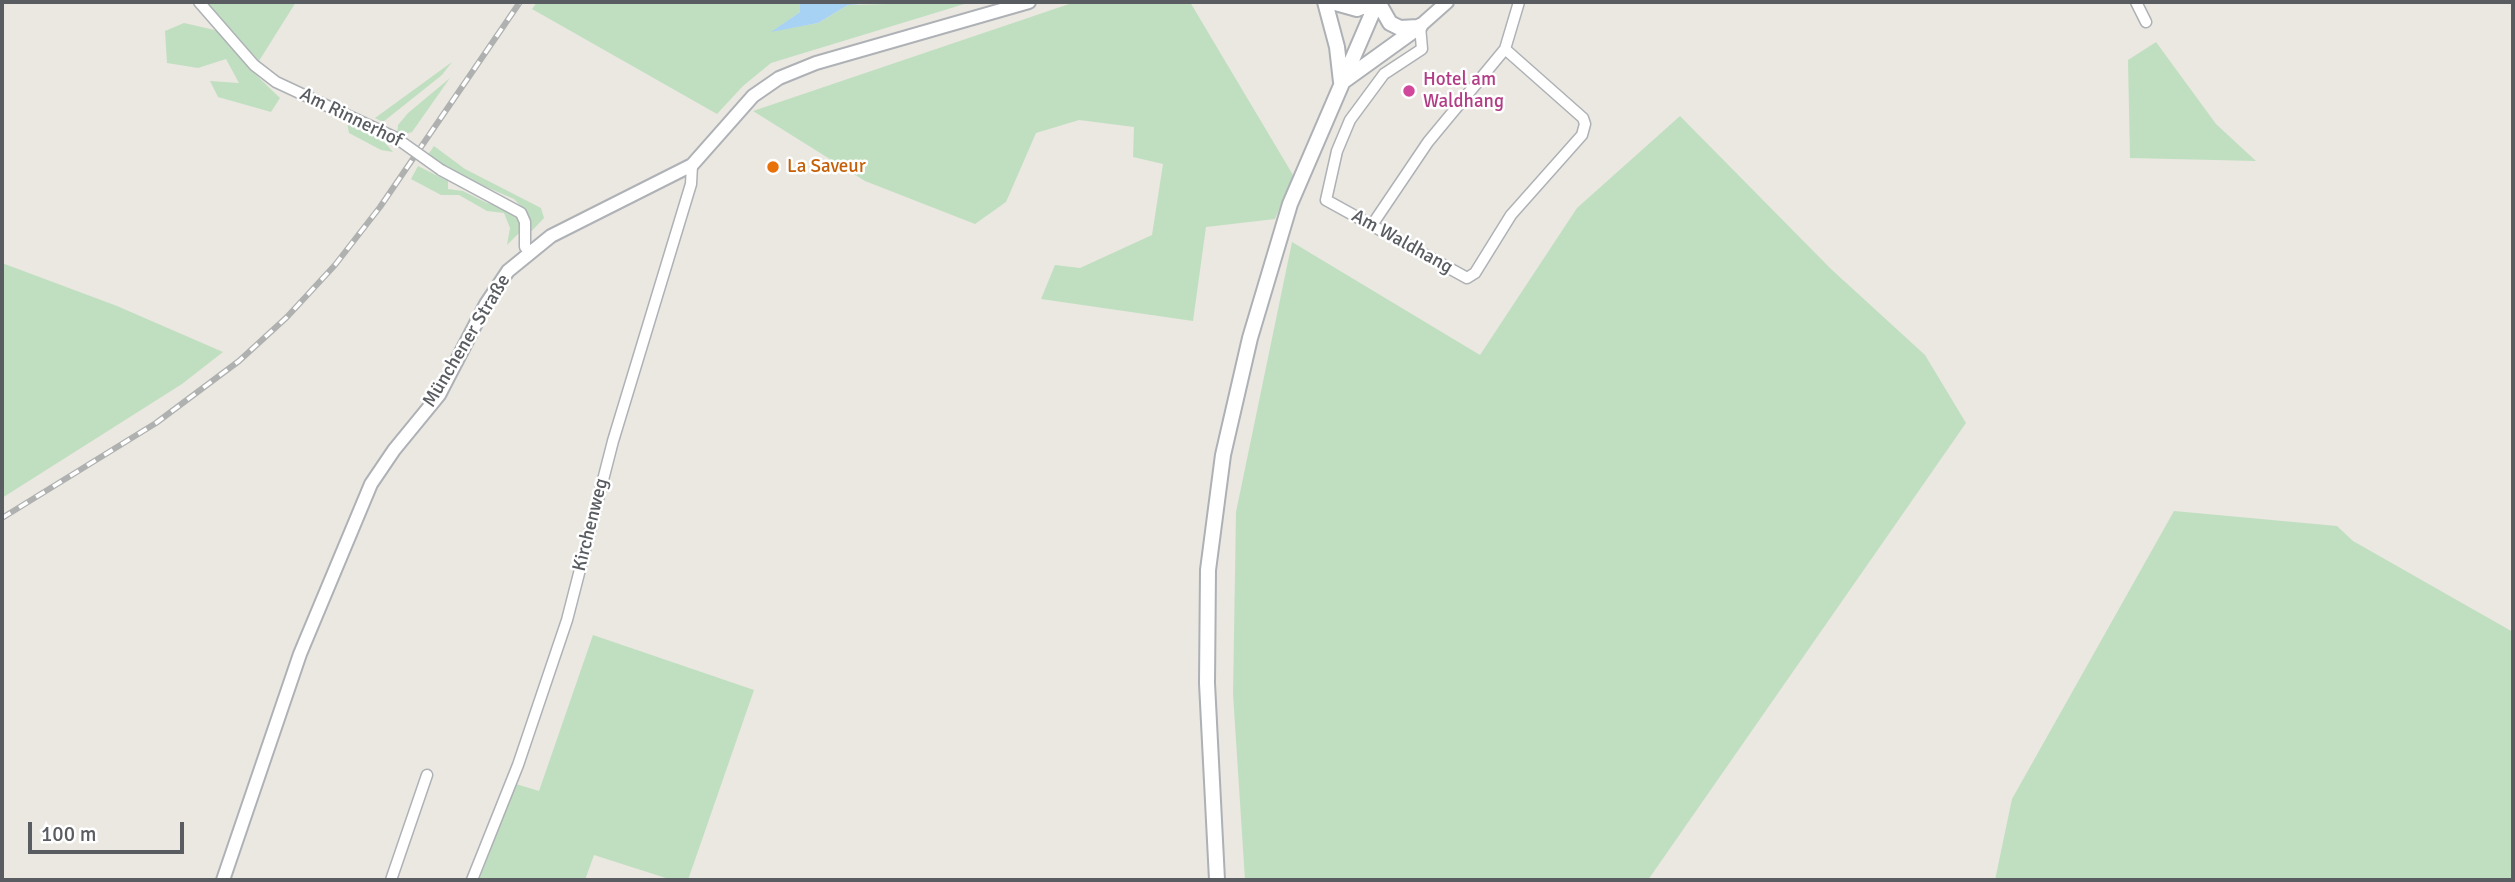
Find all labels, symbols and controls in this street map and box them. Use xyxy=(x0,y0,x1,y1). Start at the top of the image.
place label: Hotel am Waldhang xyxy=(1423,69,1504,113)
street label: Am Rinnerhof xyxy=(296,83,406,153)
marker: Hotel am Waldhang xyxy=(1401,83,1417,99)
place label: La Saveur xyxy=(787,156,866,178)
marker: La Saveur xyxy=(765,159,781,175)
street label: Am Waldhang xyxy=(1348,205,1456,279)
street label: Münchener Straße xyxy=(418,270,516,412)
street label: Kirchenweg xyxy=(568,476,614,574)
scale bar xyxy=(32,808,187,852)
text: 100 m xyxy=(41,821,96,847)

